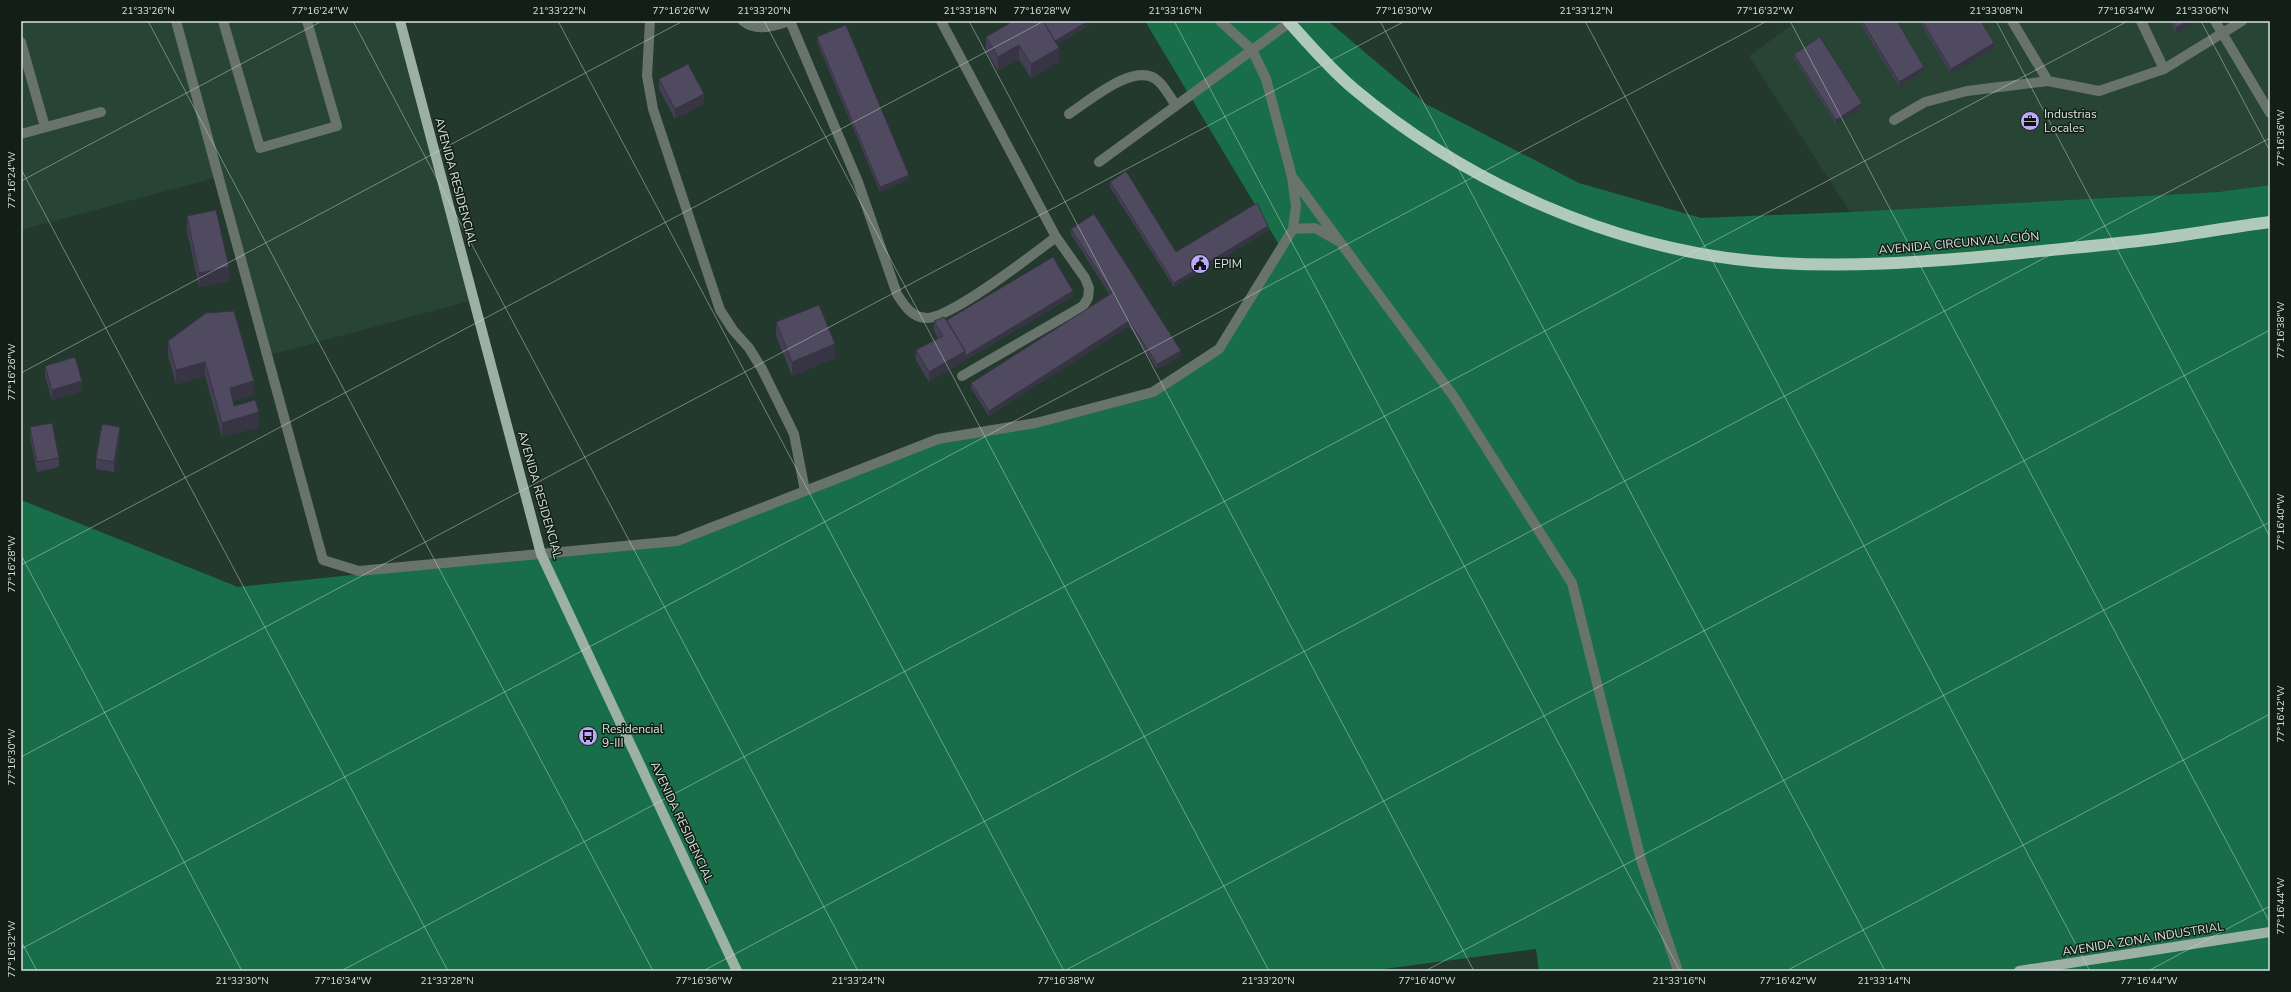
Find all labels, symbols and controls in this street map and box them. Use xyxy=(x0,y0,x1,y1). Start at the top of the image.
text: 21°33'26"N xyxy=(121,4,175,18)
text: 77°16'24"W xyxy=(292,4,348,18)
text: 21°33'22"N xyxy=(532,4,586,18)
text: 77°16'26"W xyxy=(653,4,709,18)
text: 21°33'20"N xyxy=(737,4,791,18)
text: 21°33'18"N xyxy=(943,4,997,18)
text: 77°16'28"W xyxy=(1014,4,1070,18)
text: 21°33'16"N xyxy=(1148,4,1202,18)
text: 77°16'30"W xyxy=(1376,4,1432,18)
text: 21°33'12"N xyxy=(1559,4,1613,18)
text: 77°16'32"W xyxy=(1737,4,1793,18)
text: 21°33'08"N xyxy=(1969,4,2023,18)
text: 77°16'34"W xyxy=(2098,4,2154,18)
text: 21°33'06"N xyxy=(2175,4,2229,18)
place label: Industrias Locales xyxy=(2044,106,2097,136)
office icon: Industrias Locales xyxy=(2019,110,2041,132)
text: 77°16'36"W xyxy=(2274,110,2288,166)
street label: AVENIDA RESIDENCIAL xyxy=(431,116,481,248)
text: 77°16'24"W xyxy=(5,152,19,208)
street label: AVENIDA CIRCUNVALACIÓN xyxy=(1878,228,2040,258)
public building icon: EPIM xyxy=(1189,253,1211,275)
place label: EPIM xyxy=(1214,256,1242,272)
text: 77°16'38"W xyxy=(2274,302,2288,358)
text: 77°16'26"W xyxy=(5,344,19,400)
street label: AVENIDA RESIDENCIAL xyxy=(514,429,566,561)
text: 77°16'40"W xyxy=(2274,494,2288,550)
text: 77°16'28"W xyxy=(5,536,19,592)
text: 77°16'42"W xyxy=(2274,686,2288,742)
place label: Residencial 9-III xyxy=(602,721,664,751)
bus stop icon: Residencial 9-III xyxy=(577,725,599,747)
text: 77°16'30"W xyxy=(5,729,19,785)
street label: AVENIDA RESIDENCIAL xyxy=(647,759,717,886)
text: 77°16'44"W xyxy=(2274,878,2288,934)
street label: AVENIDA ZONA INDUSTRIAL xyxy=(2061,918,2225,960)
text: 77°16'32"W xyxy=(5,921,19,977)
text: 21°33'30"N xyxy=(215,974,269,988)
text: 77°16'34"W xyxy=(315,974,371,988)
text: 21°33'28"N xyxy=(420,974,474,988)
text: 77°16'36"W xyxy=(676,974,732,988)
text: 21°33'24"N xyxy=(831,974,885,988)
text: 77°16'38"W xyxy=(1038,974,1094,988)
text: 21°33'20"N xyxy=(1241,974,1295,988)
text: 77°16'40"W xyxy=(1399,974,1455,988)
text: 21°33'16"N xyxy=(1652,974,1706,988)
text: 77°16'42"W xyxy=(1760,974,1816,988)
text: 21°33'14"N xyxy=(1857,974,1911,988)
text: 77°16'44"W xyxy=(2121,974,2177,988)

